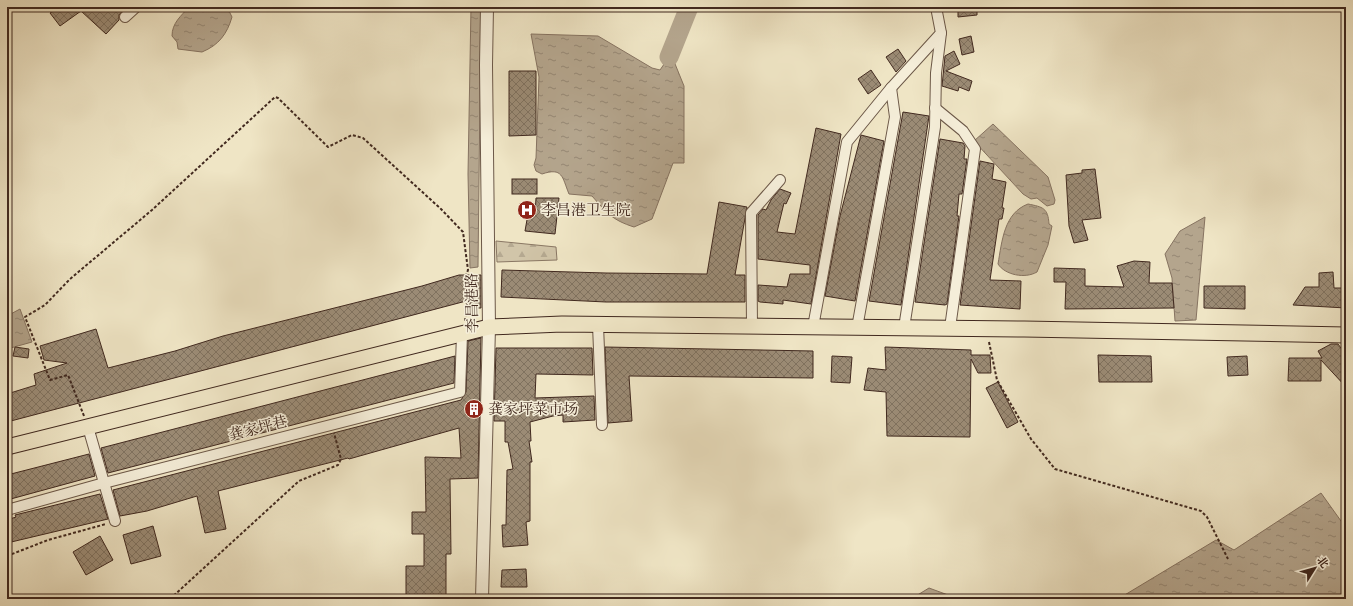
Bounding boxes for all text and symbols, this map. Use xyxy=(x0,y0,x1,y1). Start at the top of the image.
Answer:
hospital icon: 李昌港卫生院 xyxy=(516,199,538,221)
place label: 李昌港卫生院 xyxy=(541,200,631,220)
street label: 李昌港路 xyxy=(461,273,483,333)
building icon: 龚家坪菜市场 xyxy=(463,398,485,420)
place label: 龚家坪菜市场 xyxy=(488,399,578,419)
street label: 龚家坪巷 xyxy=(226,411,290,445)
north arrow xyxy=(1295,548,1335,588)
text: 北 xyxy=(1313,553,1332,571)

